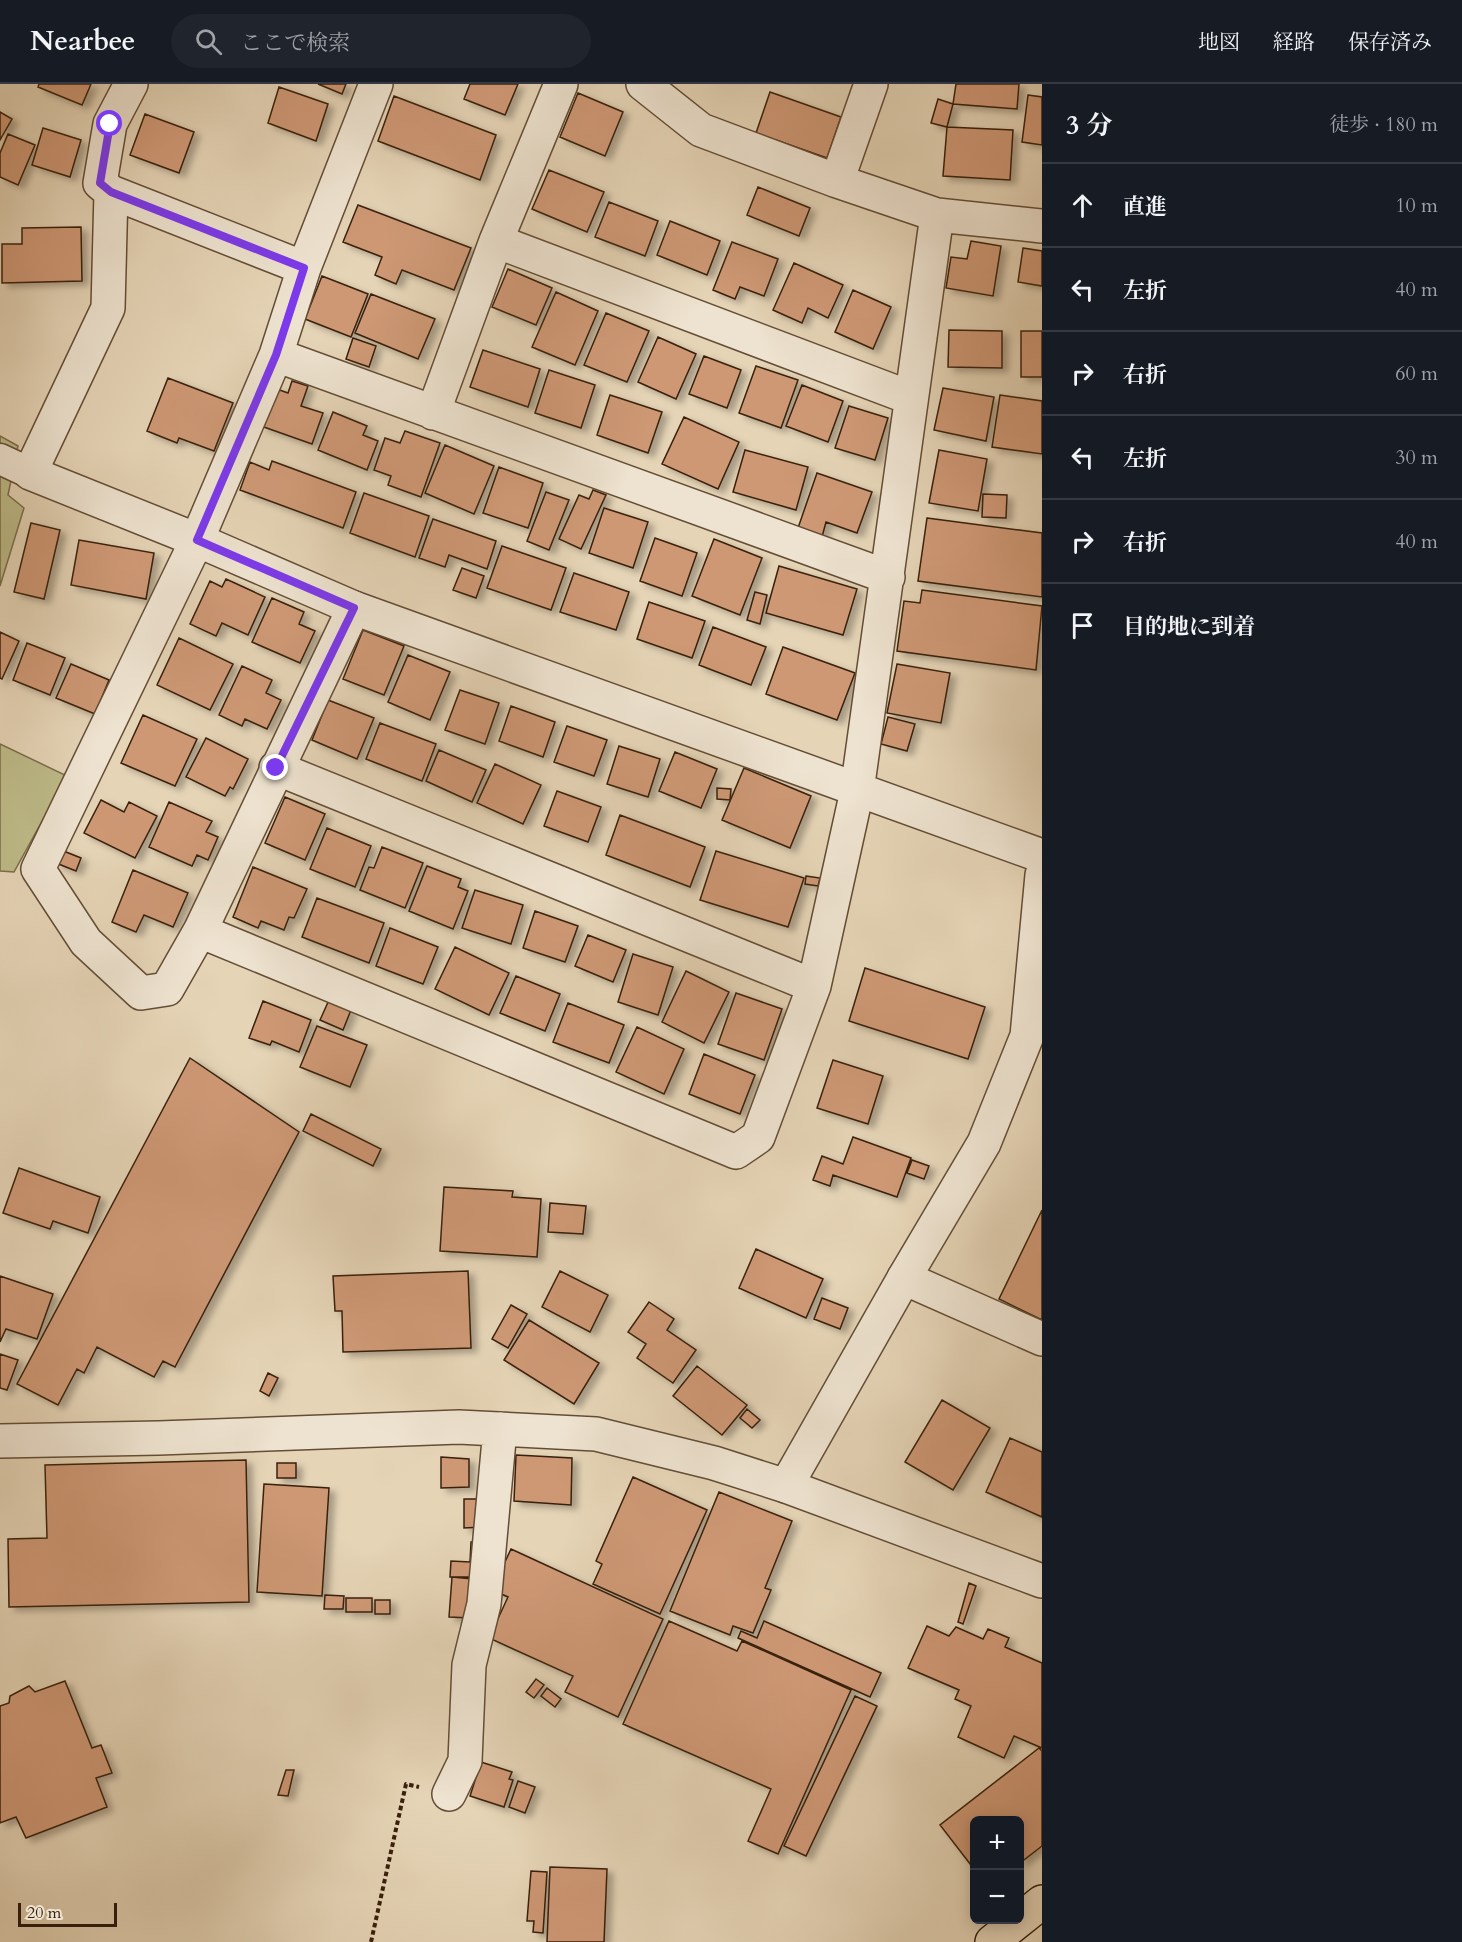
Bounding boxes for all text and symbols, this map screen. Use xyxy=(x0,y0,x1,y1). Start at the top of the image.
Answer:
search box xyxy=(171,14,591,68)
text: Nearbee xyxy=(30,22,135,60)
icon: search xyxy=(192,25,225,58)
text: ここで検索 xyxy=(240,28,350,58)
text: 地図 xyxy=(1198,28,1240,57)
text: 経路 xyxy=(1273,28,1315,57)
text: 保存済み xyxy=(1348,28,1432,57)
text: 3 分 xyxy=(1066,108,1112,143)
route start xyxy=(96,110,122,136)
text: 徒歩 · 180 m xyxy=(1329,111,1438,138)
icon: ahead xyxy=(1066,189,1099,222)
text: 直進 xyxy=(1123,192,1167,222)
text: 10 m xyxy=(1395,192,1438,219)
icon: left xyxy=(1066,273,1099,306)
text: 左折 xyxy=(1123,276,1167,306)
text: 40 m xyxy=(1395,276,1438,303)
icon: right xyxy=(1066,357,1099,390)
text: 右折 xyxy=(1123,360,1167,390)
text: 60 m xyxy=(1395,360,1438,387)
icon: left xyxy=(1066,441,1099,474)
text: 左折 xyxy=(1123,444,1167,474)
text: 30 m xyxy=(1395,444,1438,471)
icon: right xyxy=(1066,525,1099,558)
text: 右折 xyxy=(1123,528,1167,558)
text: 40 m xyxy=(1395,528,1438,555)
icon: arrive xyxy=(1066,609,1099,642)
text: 目的地に到着 xyxy=(1123,612,1255,642)
route end xyxy=(262,754,288,780)
map controls xyxy=(970,1816,1024,1924)
button: + xyxy=(970,1816,1024,1870)
button: − xyxy=(970,1870,1024,1924)
scale bar xyxy=(18,1900,117,1928)
text: 20 m xyxy=(27,1902,61,1924)

